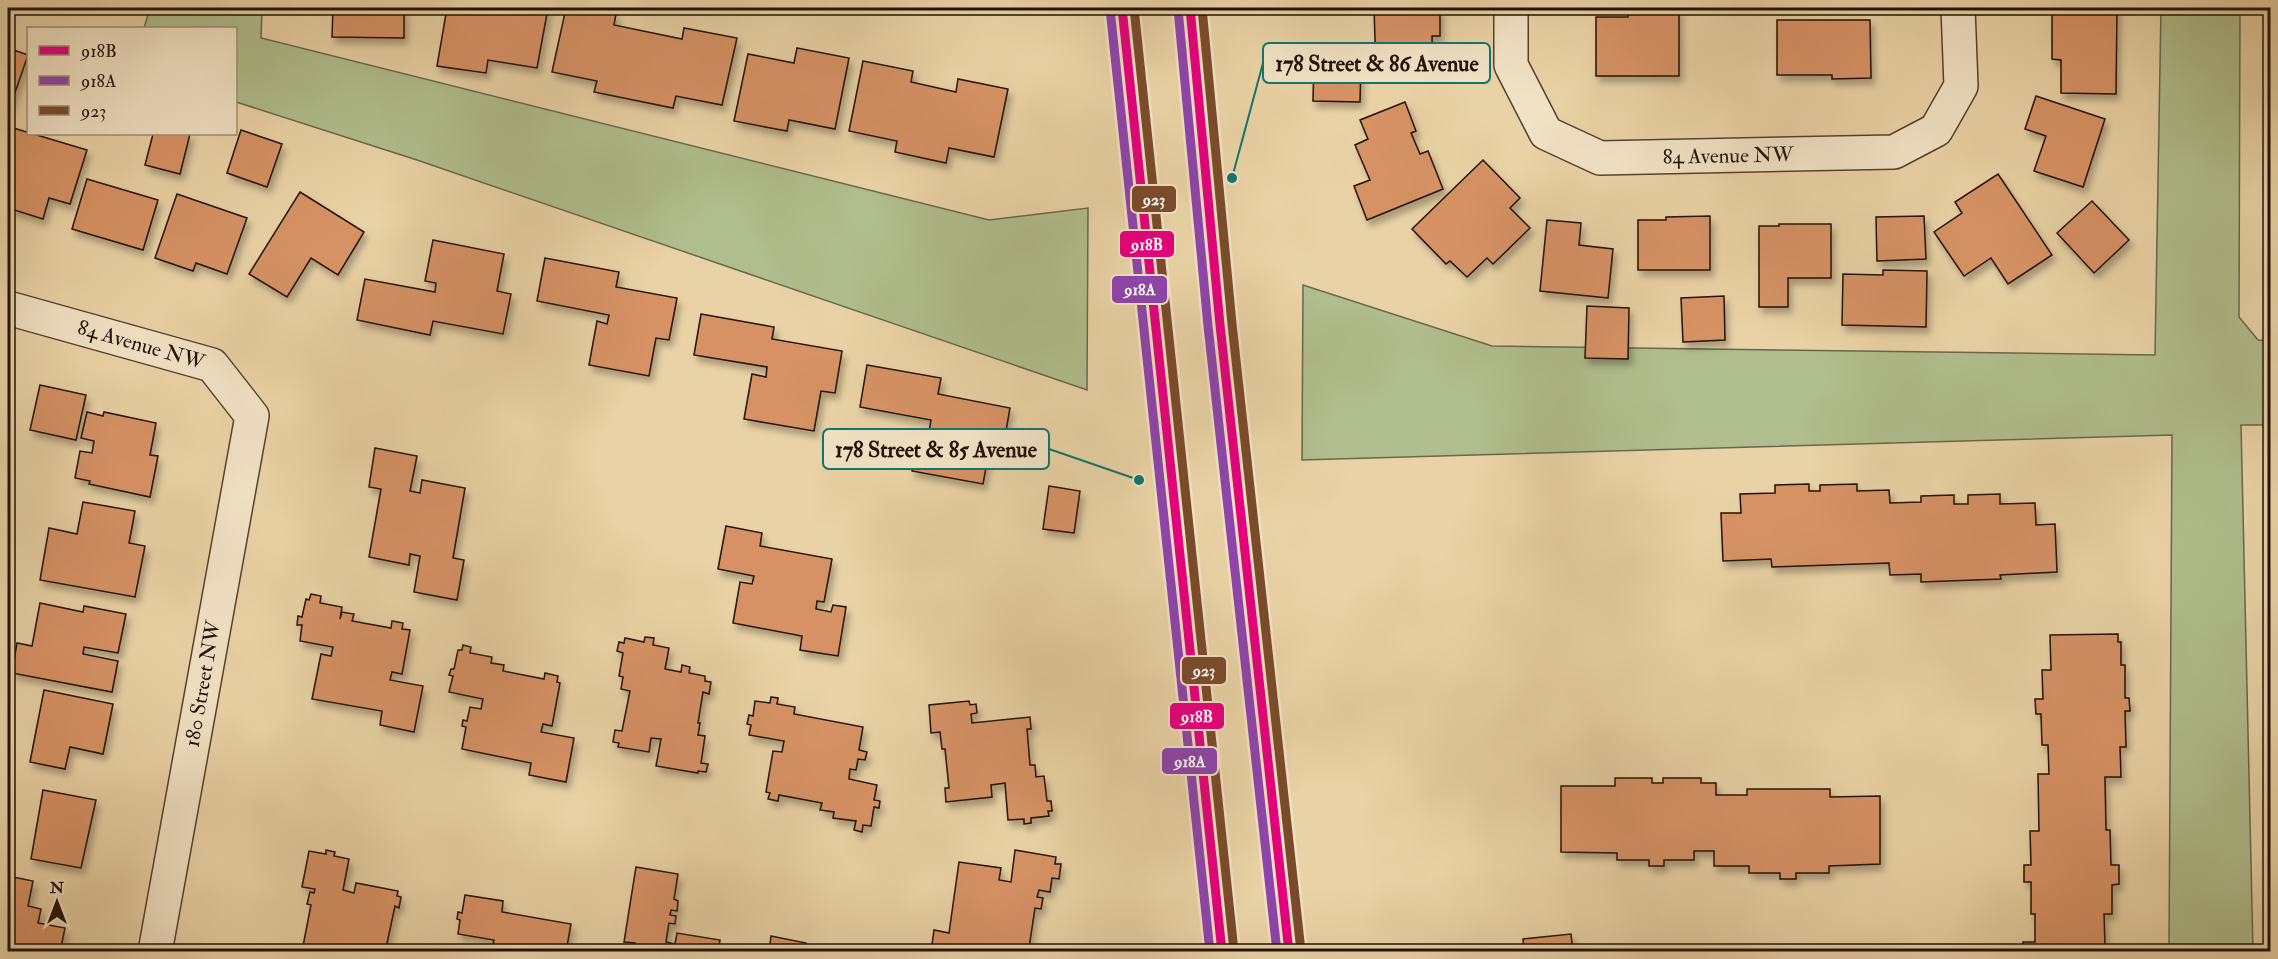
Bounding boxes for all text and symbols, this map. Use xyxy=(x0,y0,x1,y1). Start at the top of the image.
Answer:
legend xyxy=(27,27,237,135)
text: 918B xyxy=(79,40,117,63)
callout: 178 Street & 86 Avenue xyxy=(1263,43,1490,83)
text: 178 Street & 86 Avenue xyxy=(1275,50,1479,78)
text: 918A xyxy=(79,70,117,93)
text: 923 xyxy=(79,100,106,123)
street label: 84 Avenue NW xyxy=(1662,141,1794,171)
line badge: 923 xyxy=(1131,185,1177,213)
text: 923 xyxy=(1141,190,1165,210)
line badge: 918B xyxy=(1119,230,1175,258)
text: 918B xyxy=(1129,235,1163,255)
line badge: 918A xyxy=(1111,275,1168,304)
text: 918A xyxy=(1122,280,1157,300)
street label: 84 Avenue NW xyxy=(74,314,208,376)
callout: 178 Street & 85 Avenue xyxy=(823,429,1049,469)
text: 178 Street & 85 Avenue xyxy=(835,436,1038,464)
street label: 180 Street NW xyxy=(179,618,227,749)
line badge: 923 xyxy=(1181,656,1227,685)
text: 923 xyxy=(1191,661,1215,681)
line badge: 918B xyxy=(1169,702,1225,730)
text: 918B xyxy=(1179,707,1213,727)
line badge: 918A xyxy=(1161,747,1218,775)
text: 918A xyxy=(1172,752,1207,772)
north arrow xyxy=(27,872,87,932)
text: N xyxy=(49,878,65,898)

